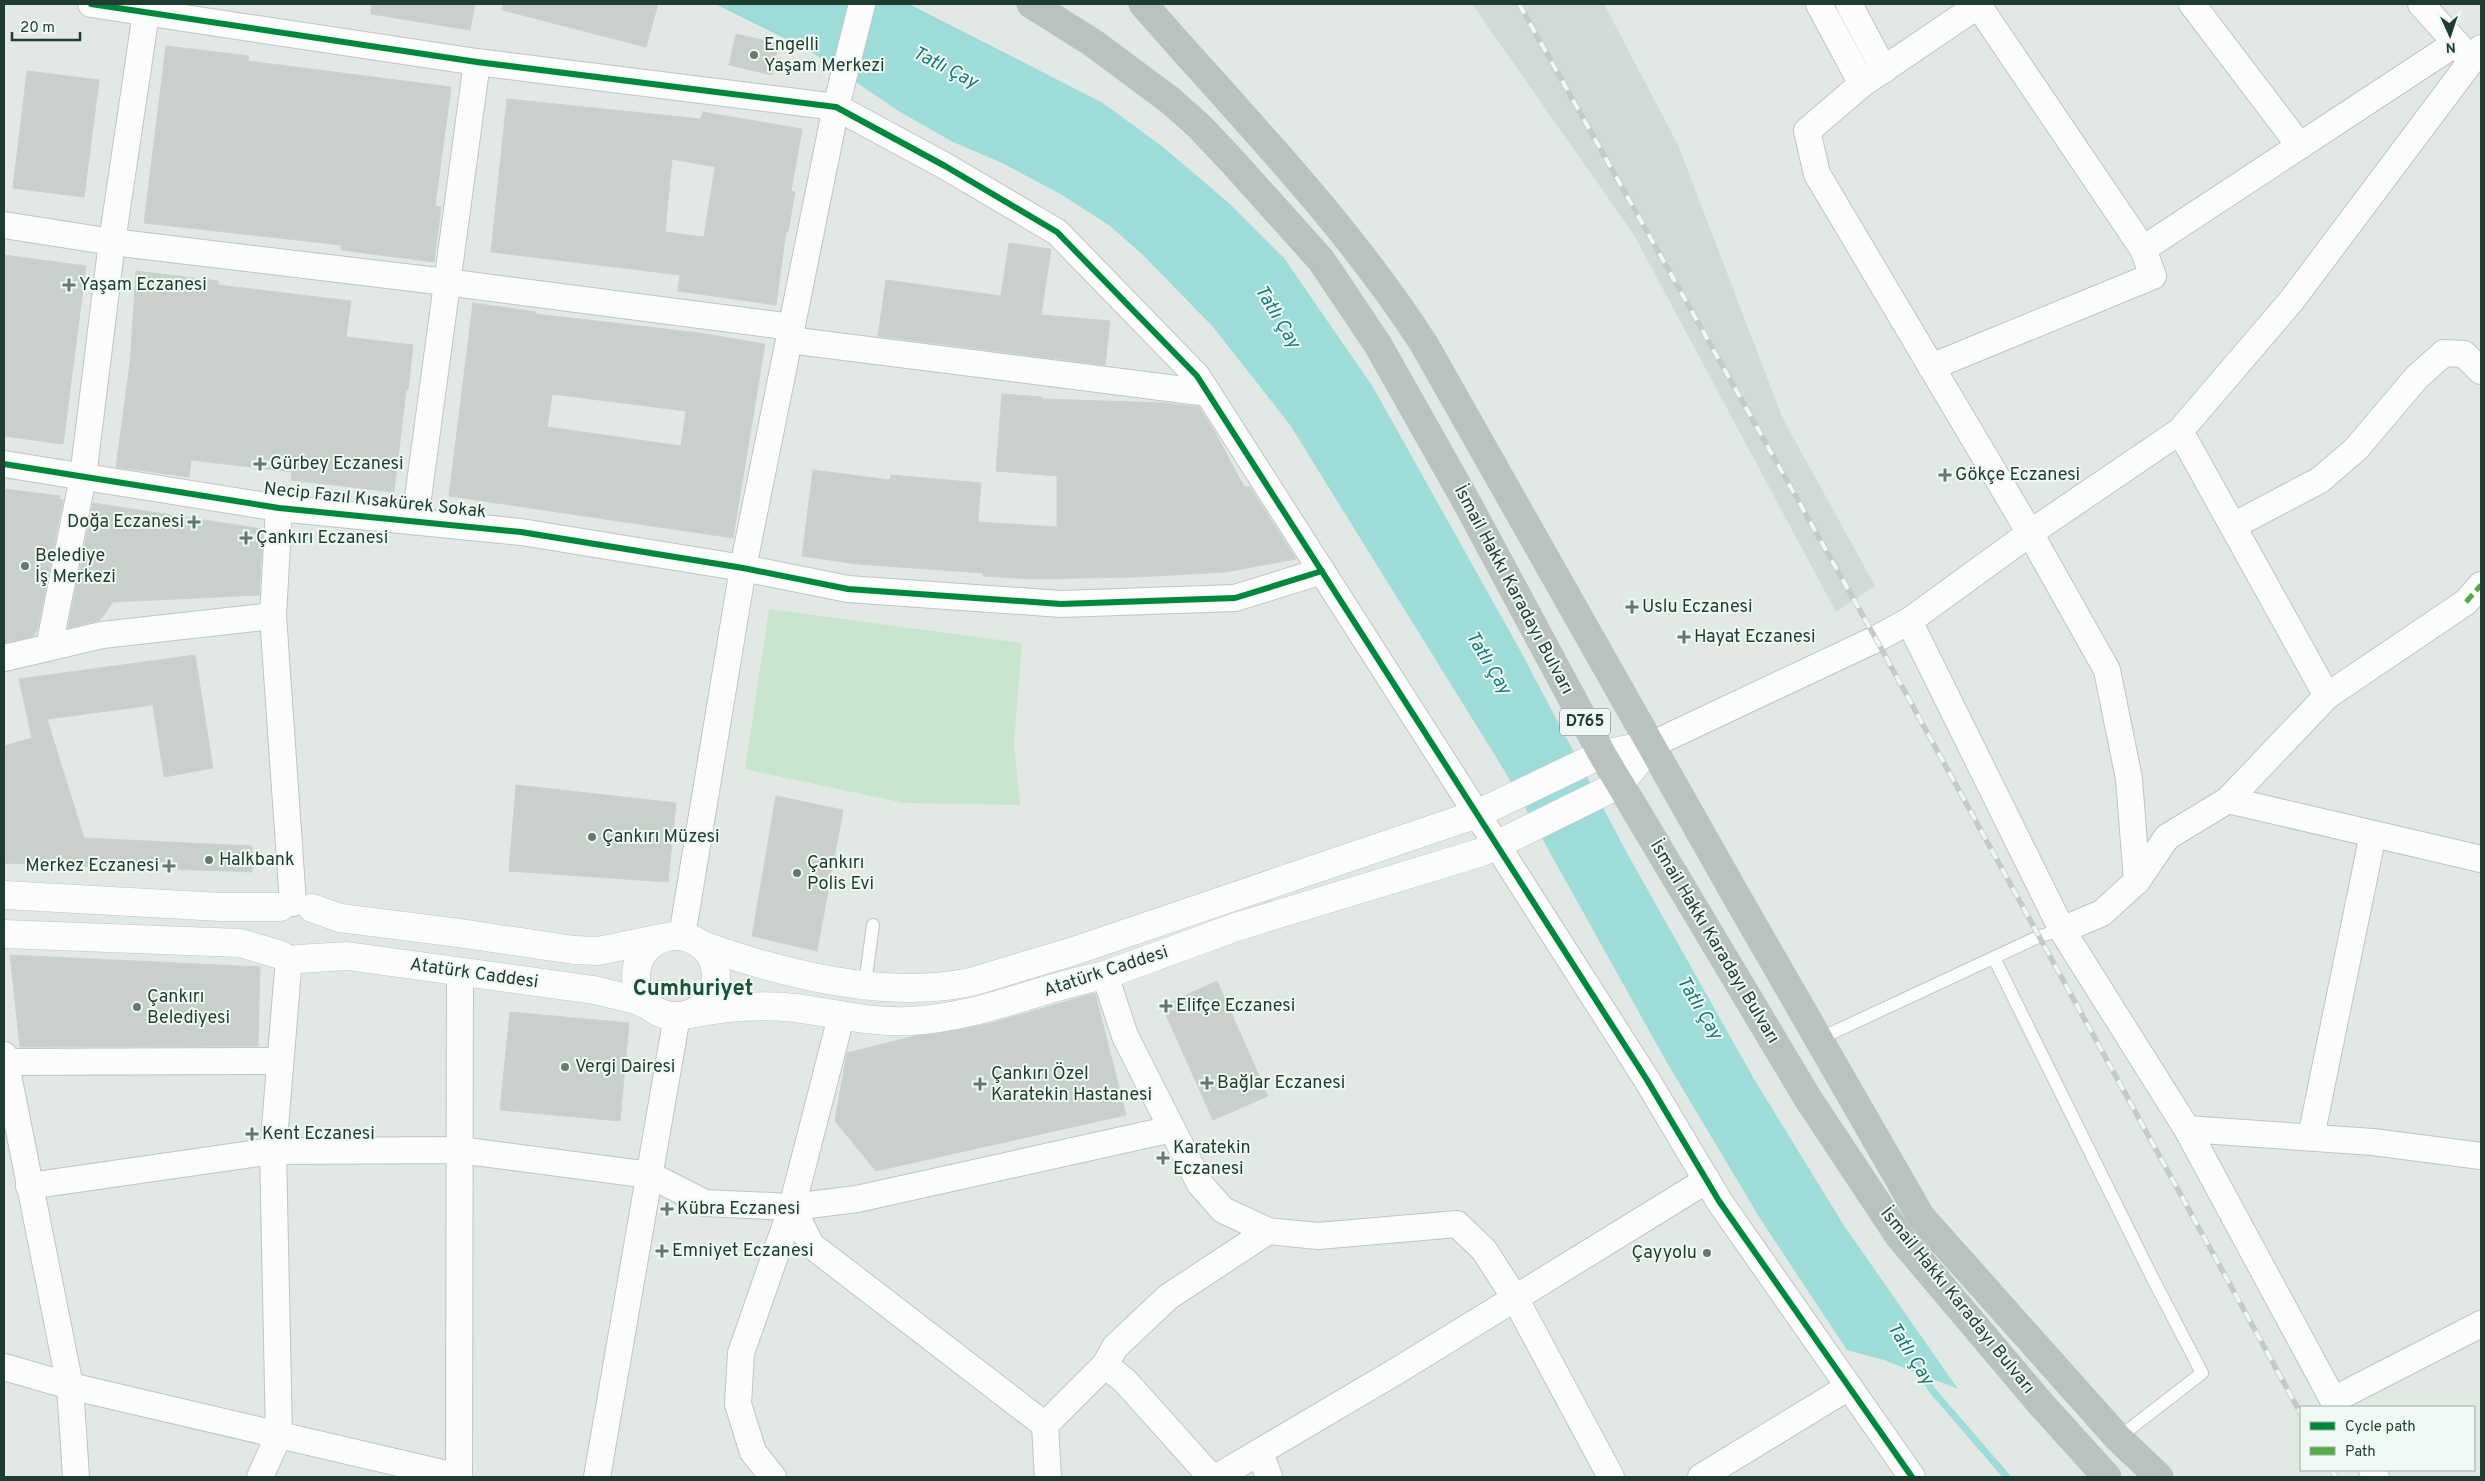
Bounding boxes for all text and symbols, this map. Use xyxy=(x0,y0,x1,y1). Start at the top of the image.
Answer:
scale bar xyxy=(12,10,80,42)
north arrow xyxy=(2425,10,2475,60)
text: 20 m xyxy=(20,19,55,38)
place label: Engelli Yaşam Merkezi xyxy=(764,34,885,78)
text: N xyxy=(2445,38,2456,55)
water label: Tatlı Çay xyxy=(908,41,983,95)
marker: Engelli Yaşam Merkezi xyxy=(748,49,760,61)
place label: Yaşam Eczanesi xyxy=(79,274,207,297)
marker: Yaşam Eczanesi xyxy=(63,279,75,291)
water label: Tatlı Çay xyxy=(1249,281,1306,354)
place label: Gürbey Eczanesi xyxy=(270,453,404,476)
marker: Gürbey Eczanesi xyxy=(254,458,266,470)
place label: Gökçe Eczanesi xyxy=(1955,464,2080,487)
marker: Gökçe Eczanesi xyxy=(1939,469,1951,481)
street label: Necip Fazıl Kısakürek Sokak xyxy=(263,478,487,524)
street label: İsmail Hakkı Karadayı Bulvarı xyxy=(1448,481,1580,698)
place label: Doğa Eczanesi xyxy=(67,511,184,534)
marker: Doğa Eczanesi xyxy=(188,516,200,528)
place label: Çankırı Eczanesi xyxy=(256,527,388,550)
marker: Çankırı Eczanesi xyxy=(240,532,252,544)
place label: Belediye İş Merkezi xyxy=(35,545,116,589)
marker: Belediye İş Merkezi xyxy=(19,560,31,572)
place label: Uslu Eczanesi xyxy=(1642,596,1752,619)
marker: Uslu Eczanesi xyxy=(1626,601,1638,613)
place label: Hayat Eczanesi xyxy=(1694,626,1816,649)
water label: Tatlı Çay xyxy=(1460,627,1517,700)
marker: Hayat Eczanesi xyxy=(1678,631,1690,643)
road number: D765 xyxy=(1560,709,1610,736)
place label: Çankırı Müzesi xyxy=(602,826,720,849)
marker: Çankırı Müzesi xyxy=(586,831,598,843)
street label: İsmail Hakkı Karadayı Bulvarı xyxy=(1644,835,1786,1048)
place label: Halkbank xyxy=(219,849,295,872)
place label: Çankırı Polis Evi xyxy=(807,852,874,896)
marker: Halkbank xyxy=(203,854,215,866)
place label: Merkez Eczanesi xyxy=(25,855,159,878)
marker: Merkez Eczanesi xyxy=(163,860,175,872)
marker: Çankırı Polis Evi xyxy=(791,867,803,879)
street label: Atatürk Caddesi xyxy=(1041,941,1171,1003)
street label: Atatürk Caddesi xyxy=(408,954,540,994)
water label: Tatlı Çay xyxy=(1671,972,1728,1045)
district label: Cumhuriyet xyxy=(633,976,753,1003)
place label: Çankırı Belediyesi xyxy=(147,986,230,1030)
place label: Elifçe Eczanesi xyxy=(1176,995,1295,1018)
marker: Elifçe Eczanesi xyxy=(1160,1000,1172,1012)
marker: Çankırı Belediyesi xyxy=(131,1001,143,1013)
place label: Vergi Dairesi xyxy=(575,1056,675,1079)
marker: Vergi Dairesi xyxy=(559,1061,571,1073)
place label: Çankırı Özel Karatekin Hastanesi xyxy=(991,1061,1152,1107)
place label: Bağlar Eczanesi xyxy=(1217,1072,1345,1095)
marker: Çankırı Özel Karatekin Hastanesi xyxy=(973,1077,987,1091)
marker: Bağlar Eczanesi xyxy=(1201,1077,1213,1089)
place label: Kent Eczanesi xyxy=(262,1123,375,1146)
marker: Kent Eczanesi xyxy=(246,1128,258,1140)
place label: Karatekin Eczanesi xyxy=(1173,1137,1251,1181)
marker: Karatekin Eczanesi xyxy=(1157,1152,1169,1164)
place label: Kübra Eczanesi xyxy=(677,1198,800,1221)
street label: İsmail Hakkı Karadayı Bulvarı xyxy=(1875,1202,2041,1399)
marker: Kübra Eczanesi xyxy=(661,1203,673,1215)
place label: Emniyet Eczanesi xyxy=(672,1240,814,1263)
place label: Çayyolu xyxy=(1632,1242,1697,1265)
marker: Emniyet Eczanesi xyxy=(656,1245,668,1257)
marker: Çayyolu xyxy=(1701,1247,1713,1259)
water label: Tatlı Çay xyxy=(1881,1318,1939,1391)
legend xyxy=(2300,1406,2475,1471)
text: Cycle path xyxy=(2345,1418,2416,1437)
text: Path xyxy=(2345,1443,2376,1462)

